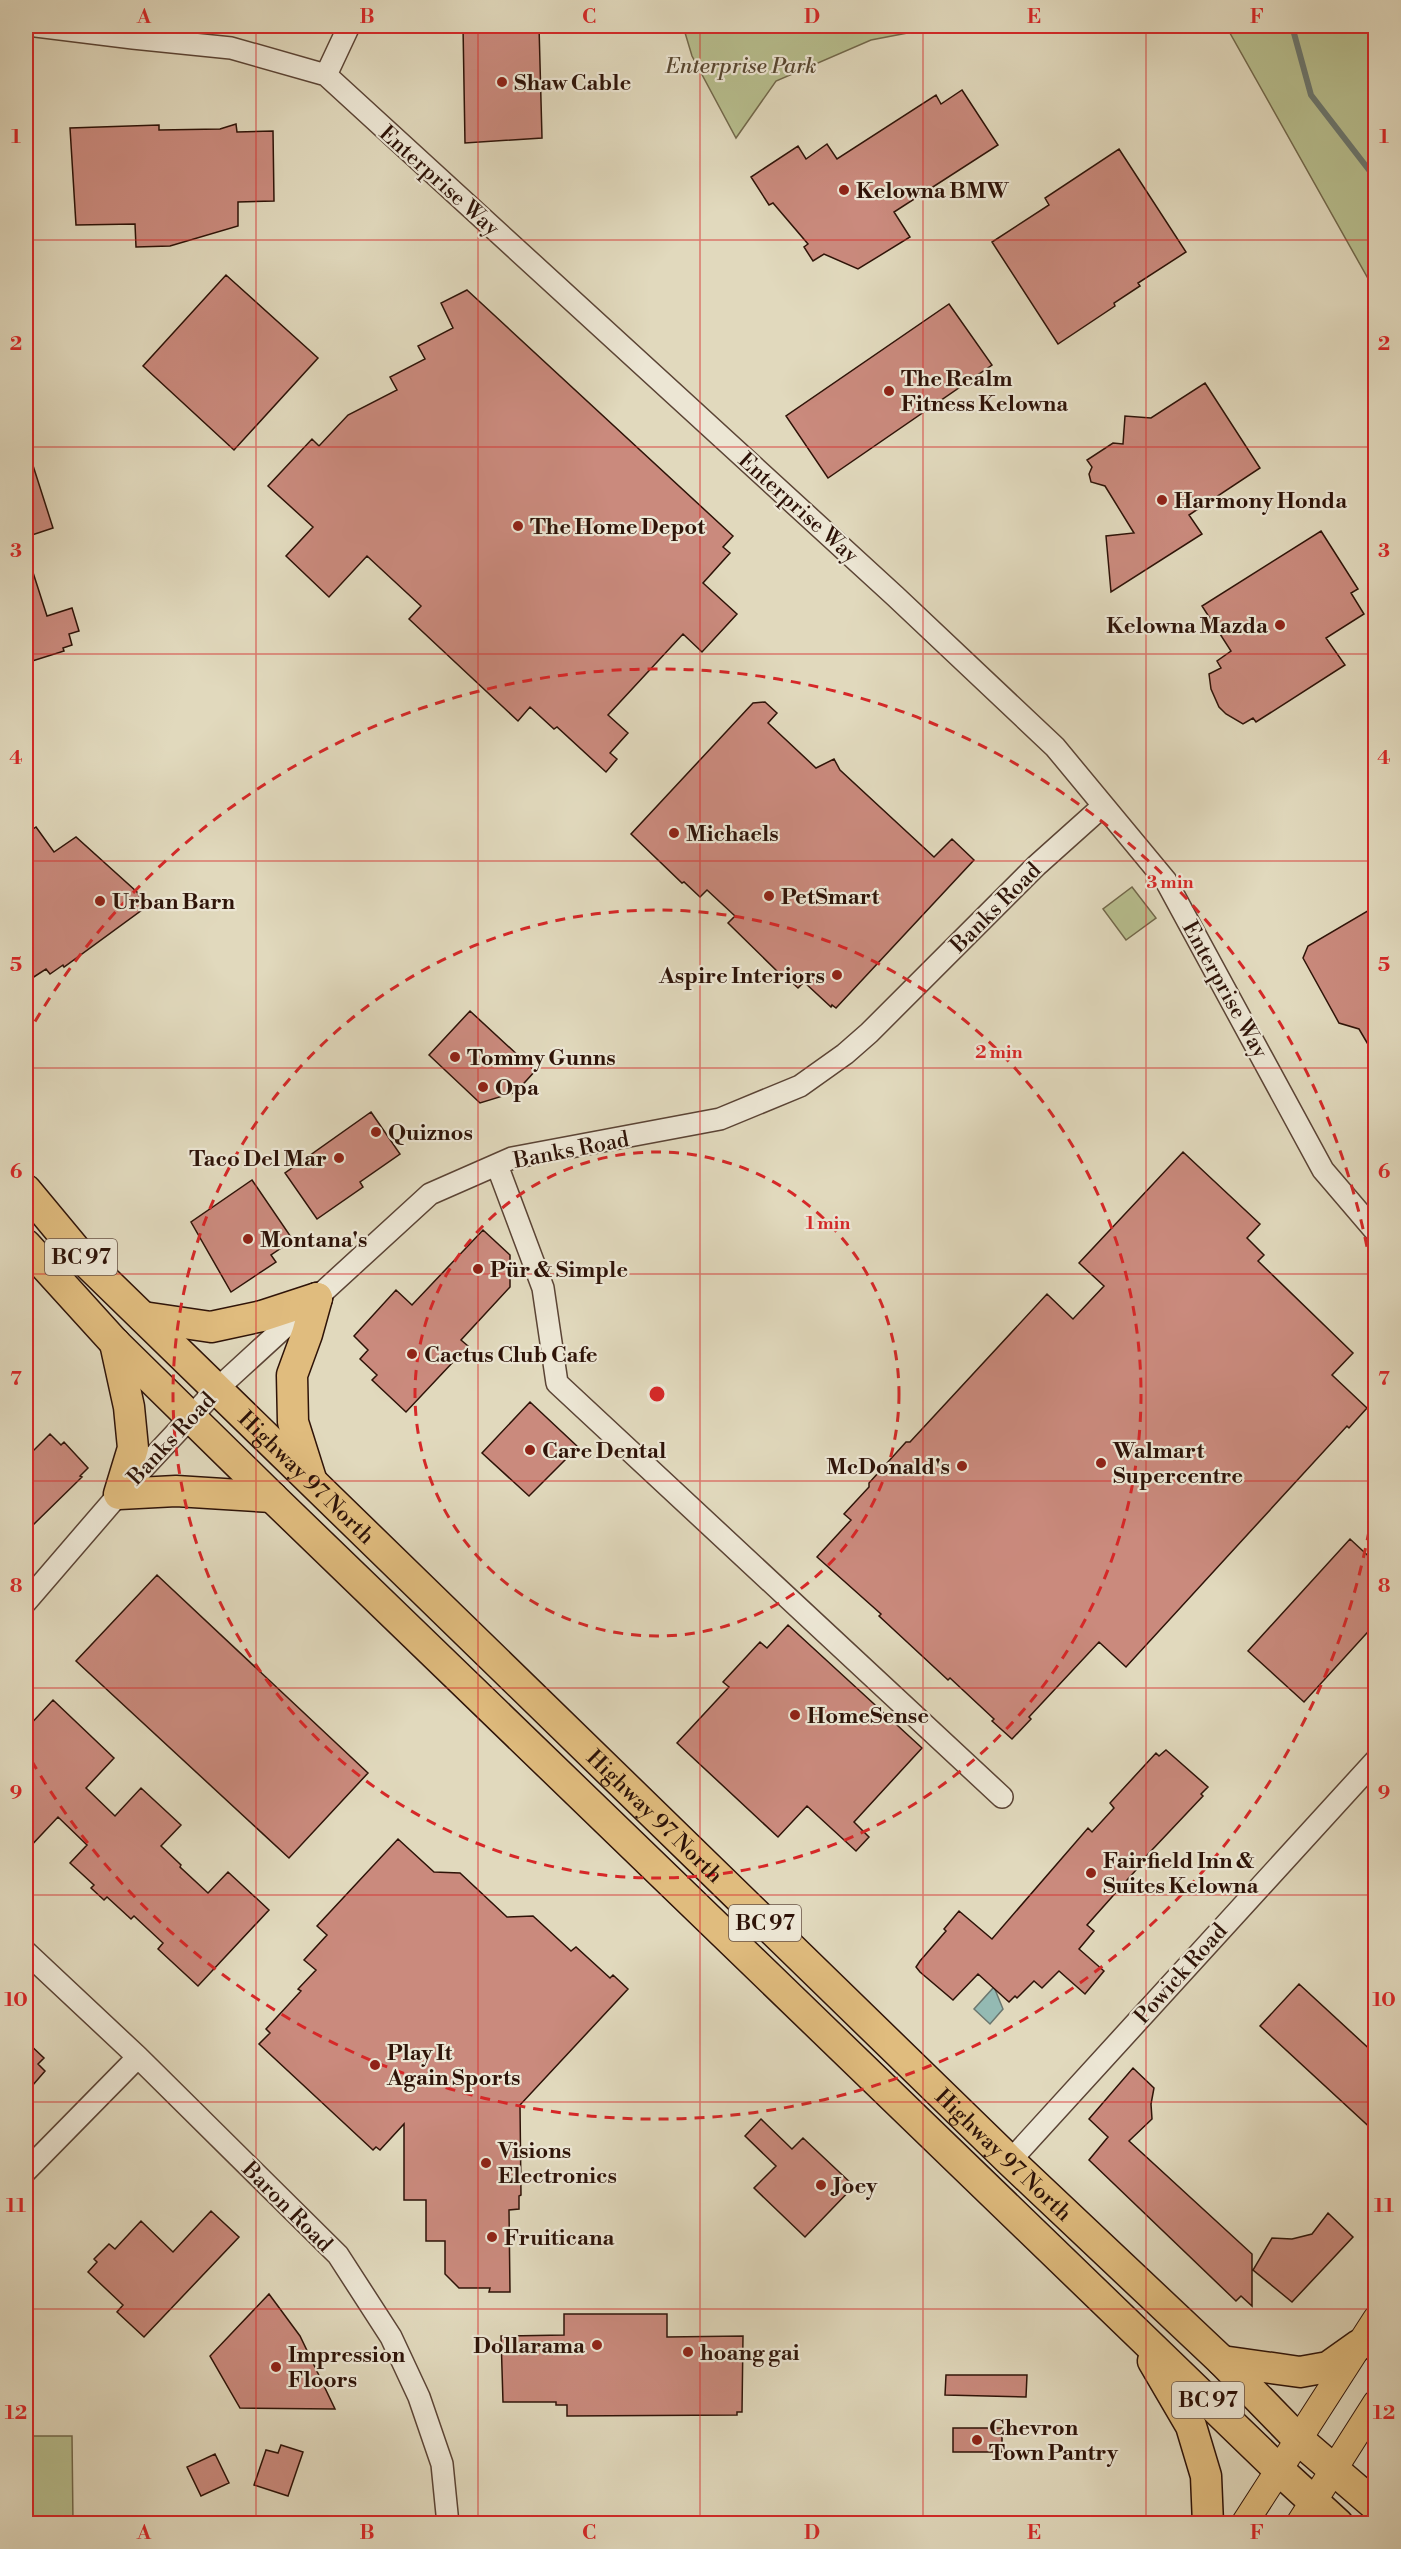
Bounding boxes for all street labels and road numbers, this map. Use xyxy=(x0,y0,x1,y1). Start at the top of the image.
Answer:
street label: Enterprise Way xyxy=(373,120,505,242)
street label: Enterprise Way xyxy=(732,447,864,569)
street label: Banks Road xyxy=(944,857,1047,960)
street label: Enterprise Way xyxy=(1176,916,1274,1063)
street label: Banks Road xyxy=(510,1126,632,1175)
road number: BC 97 xyxy=(45,1239,117,1275)
street label: Banks Road xyxy=(122,1387,222,1492)
street label: Highway 97 North xyxy=(232,1406,380,1550)
street label: Highway 97 North xyxy=(580,1745,728,1889)
road number: BC 97 xyxy=(729,1905,801,1941)
street label: Powick Road xyxy=(1129,1918,1234,2030)
street label: Highway 97 North xyxy=(929,2084,1077,2227)
street label: Baron Road xyxy=(235,2155,338,2258)
road number: BC 97 xyxy=(1172,2382,1244,2418)

